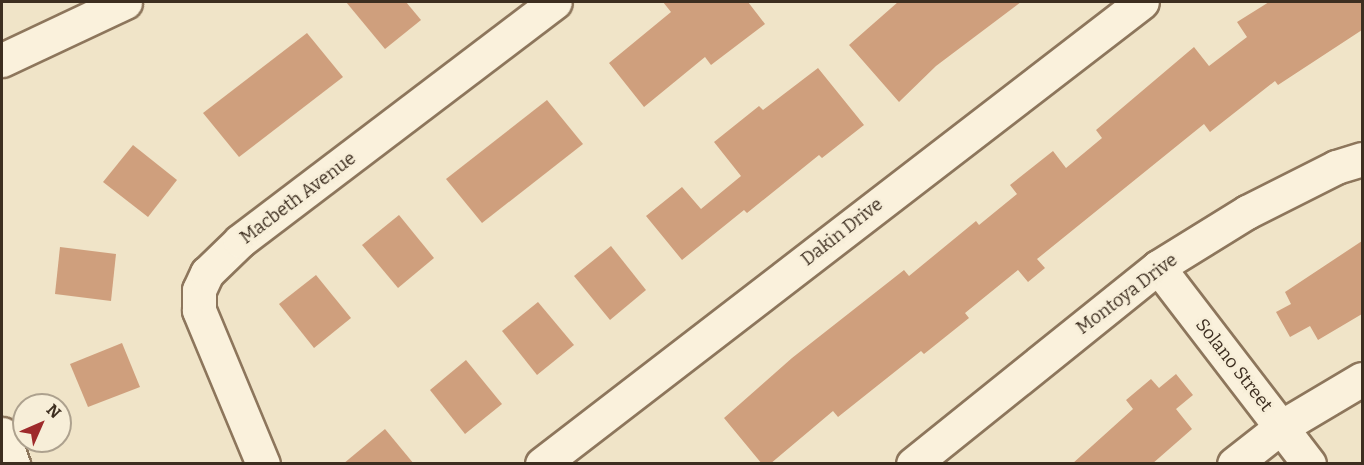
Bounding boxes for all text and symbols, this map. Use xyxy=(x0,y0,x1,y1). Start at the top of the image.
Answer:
street label: Macbeth Avenue xyxy=(236,147,360,249)
street label: Dakin Drive xyxy=(797,194,887,270)
street label: Montoya Drive xyxy=(1072,249,1182,339)
street label: Solano Street xyxy=(1191,314,1277,416)
north arrow xyxy=(12,393,72,453)
text: N xyxy=(43,400,65,422)

